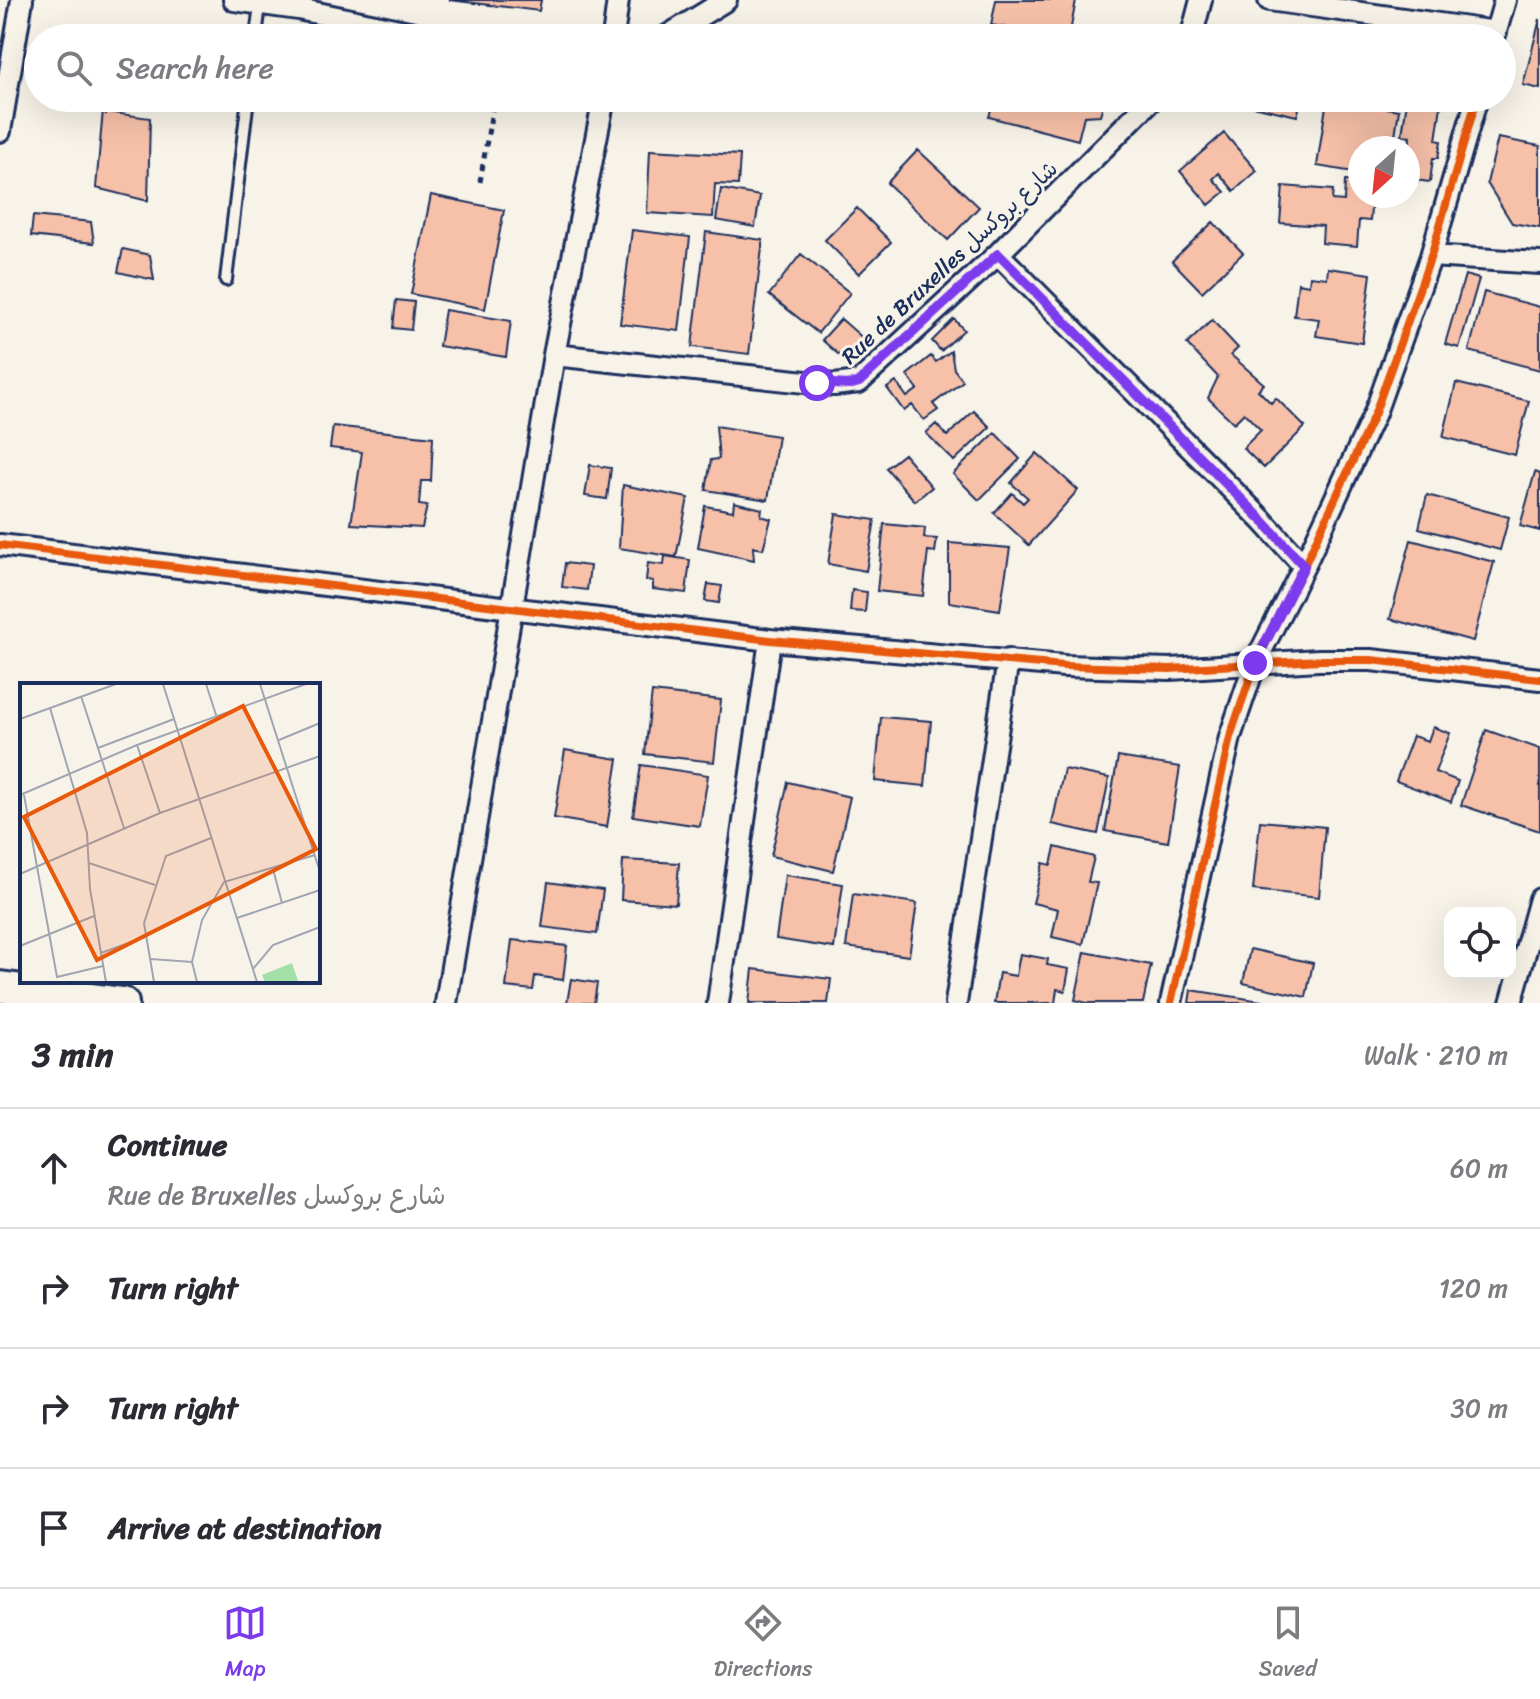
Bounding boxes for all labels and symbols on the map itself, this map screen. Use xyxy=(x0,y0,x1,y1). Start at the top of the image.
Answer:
north arrow xyxy=(1348,136,1420,208)
street label: Rue de Bruxelles شارع بروكسل xyxy=(832,151,1067,374)
route start xyxy=(799,365,835,401)
route end xyxy=(1237,645,1273,681)
inset map xyxy=(20,683,320,983)

